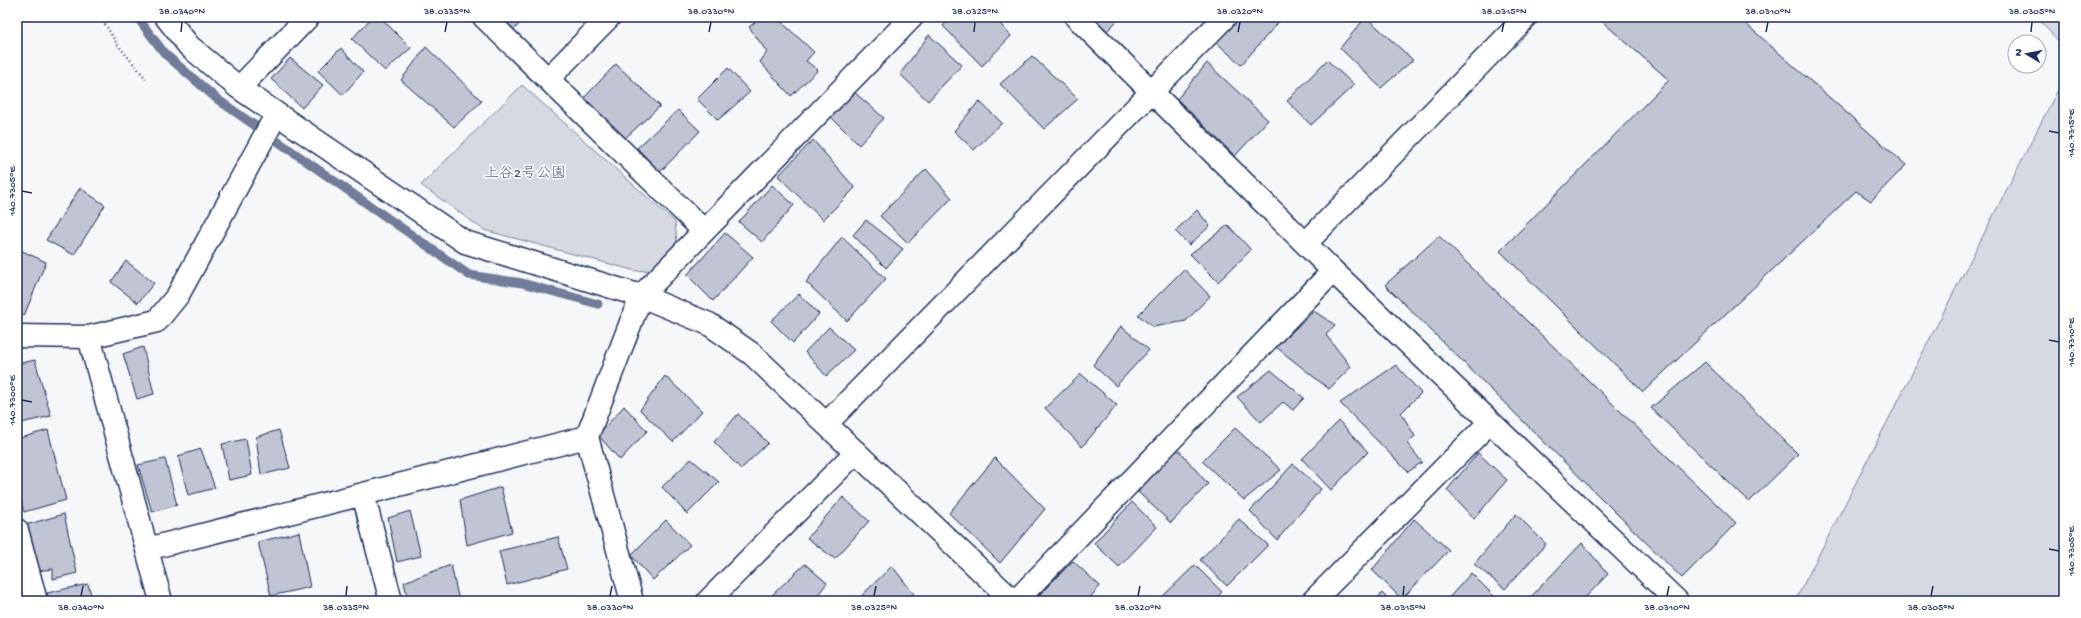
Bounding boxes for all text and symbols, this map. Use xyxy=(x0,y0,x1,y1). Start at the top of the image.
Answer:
text: 38.0340°N xyxy=(158,6,206,18)
text: 38.0335°N xyxy=(423,6,471,18)
text: 38.0330°N xyxy=(687,6,735,18)
text: 38.0325°N xyxy=(951,6,998,18)
text: 38.0320°N xyxy=(1216,6,1264,18)
text: 38.0315°N xyxy=(1480,6,1527,18)
text: 38.0310°N xyxy=(1744,6,1791,18)
text: 38.0305°N xyxy=(2008,6,2056,18)
north arrow xyxy=(2007,34,2047,74)
text: N xyxy=(2013,48,2026,57)
text: 140.7315°E xyxy=(2066,108,2078,158)
text: 140.7305°E xyxy=(7,165,19,217)
park label: 上谷2号公園 xyxy=(484,165,566,183)
text: 140.7310°E xyxy=(2066,317,2078,367)
text: 140.7300°E xyxy=(7,374,19,426)
text: 140.7305°E xyxy=(2066,525,2078,577)
text: 38.0340°N xyxy=(57,602,105,614)
text: 38.0335°N xyxy=(322,602,370,614)
text: 38.0330°N xyxy=(586,602,634,614)
text: 38.0325°N xyxy=(850,602,897,614)
text: 38.0320°N xyxy=(1114,602,1162,614)
text: 38.0315°N xyxy=(1379,602,1426,614)
text: 38.0310°N xyxy=(1643,602,1690,614)
text: 38.0305°N xyxy=(1907,602,1955,614)

